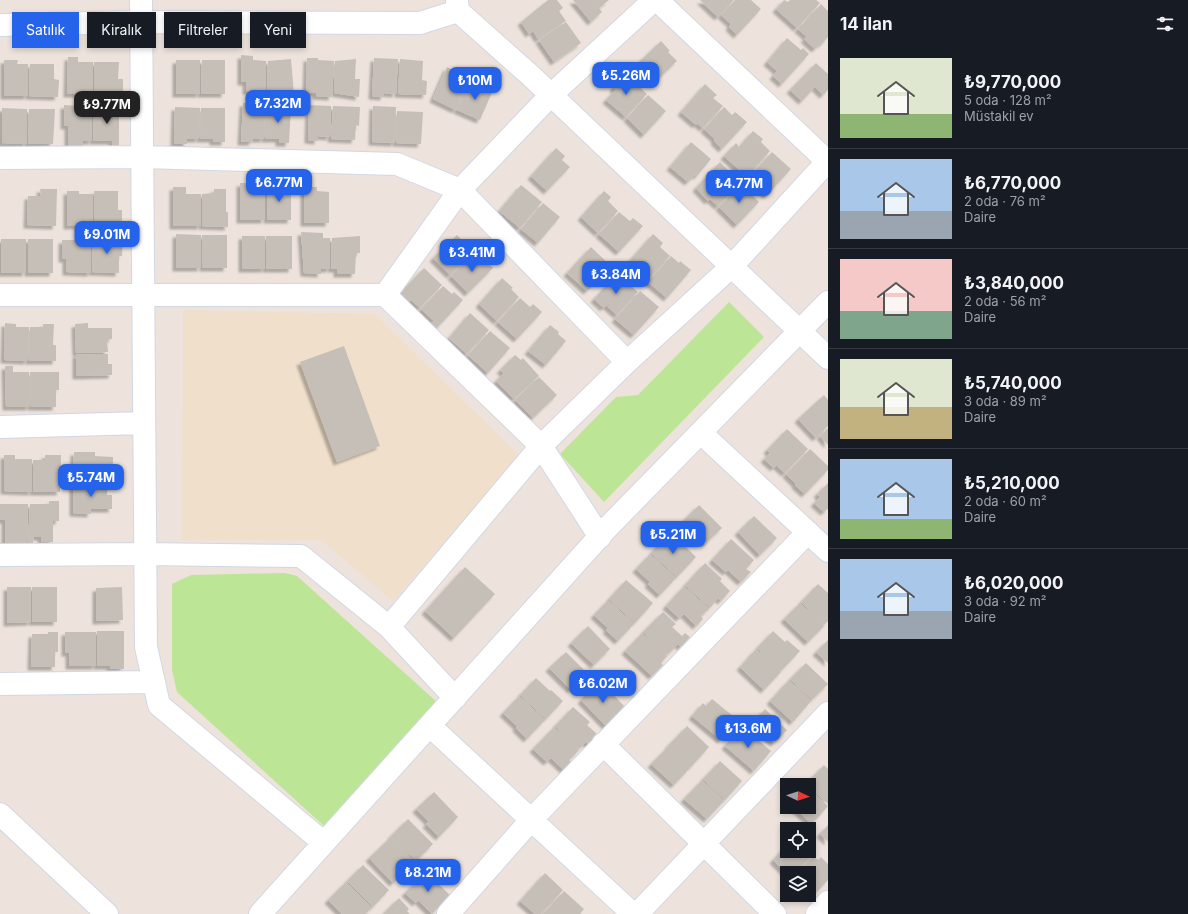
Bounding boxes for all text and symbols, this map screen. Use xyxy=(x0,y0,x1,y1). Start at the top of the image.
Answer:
chip: Satılık xyxy=(12,12,79,48)
chip: Kiralık xyxy=(87,12,156,48)
chip: Filtreler xyxy=(164,12,242,48)
chip: Yeni xyxy=(250,12,306,48)
icon: filters xyxy=(1154,13,1176,35)
text: 14 ilan xyxy=(840,14,893,34)
pin: ₺5.26M xyxy=(593,62,659,96)
pin: ₺10M xyxy=(451,67,499,101)
text: ₺5.26M xyxy=(601,67,651,83)
text: ₺10M xyxy=(458,72,492,88)
text: ₺9,770,000 xyxy=(964,72,1061,92)
icon: home xyxy=(872,74,920,122)
pin: ₺7.32M xyxy=(245,90,311,124)
pin: ₺9.77M xyxy=(74,91,140,125)
text: 5 oda · 128 m² xyxy=(964,92,1052,108)
text: ₺7.32M xyxy=(254,95,302,111)
text: ₺9.77M xyxy=(83,96,131,112)
text: Müstakil ev xyxy=(964,108,1034,124)
pin: ₺6.77M xyxy=(246,169,312,203)
pin: ₺4.77M xyxy=(706,170,772,204)
text: ₺6,770,000 xyxy=(964,173,1061,193)
text: ₺6.77M xyxy=(255,174,303,190)
text: ₺4.77M xyxy=(715,175,763,191)
icon: home xyxy=(872,175,920,223)
text: 2 oda · 76 m² xyxy=(964,193,1046,209)
text: Daire xyxy=(964,209,996,225)
pin: ₺9.01M xyxy=(74,221,140,255)
text: ₺9.01M xyxy=(84,226,130,242)
pin: ₺3.41M xyxy=(439,239,505,273)
text: ₺3.41M xyxy=(449,244,495,260)
pin: ₺3.84M xyxy=(583,261,649,295)
text: ₺3.84M xyxy=(591,266,641,282)
text: ₺3,840,000 xyxy=(964,273,1064,293)
icon: home xyxy=(872,275,920,323)
text: 2 oda · 56 m² xyxy=(964,293,1046,309)
text: Daire xyxy=(964,309,996,325)
text: ₺5,740,000 xyxy=(964,373,1062,393)
icon: home xyxy=(872,375,920,423)
text: 3 oda · 89 m² xyxy=(964,393,1047,409)
text: Daire xyxy=(964,409,996,425)
pin: ₺5.74M xyxy=(58,464,124,498)
text: ₺5.74M xyxy=(67,469,115,485)
text: ₺5,210,000 xyxy=(964,473,1060,493)
icon: home xyxy=(872,475,920,523)
text: 2 oda · 60 m² xyxy=(964,493,1047,509)
text: Daire xyxy=(964,509,996,525)
pin: ₺5.21M xyxy=(640,521,706,555)
text: ₺5.21M xyxy=(650,526,696,542)
text: ₺6,020,000 xyxy=(964,573,1063,593)
icon: home xyxy=(872,575,920,623)
text: 3 oda · 92 m² xyxy=(964,593,1047,609)
text: Daire xyxy=(964,609,996,625)
pin: ₺6.02M xyxy=(570,670,636,704)
text: ₺6.02M xyxy=(578,675,628,691)
pin: ₺13.6M xyxy=(715,715,781,749)
text: ₺13.6M xyxy=(725,720,771,736)
north arrow xyxy=(780,778,816,814)
map controls xyxy=(780,778,816,902)
button: locate xyxy=(780,822,816,858)
pin: ₺8.21M xyxy=(395,859,461,893)
text: ₺8.21M xyxy=(405,864,451,880)
button: layers xyxy=(780,866,816,902)

